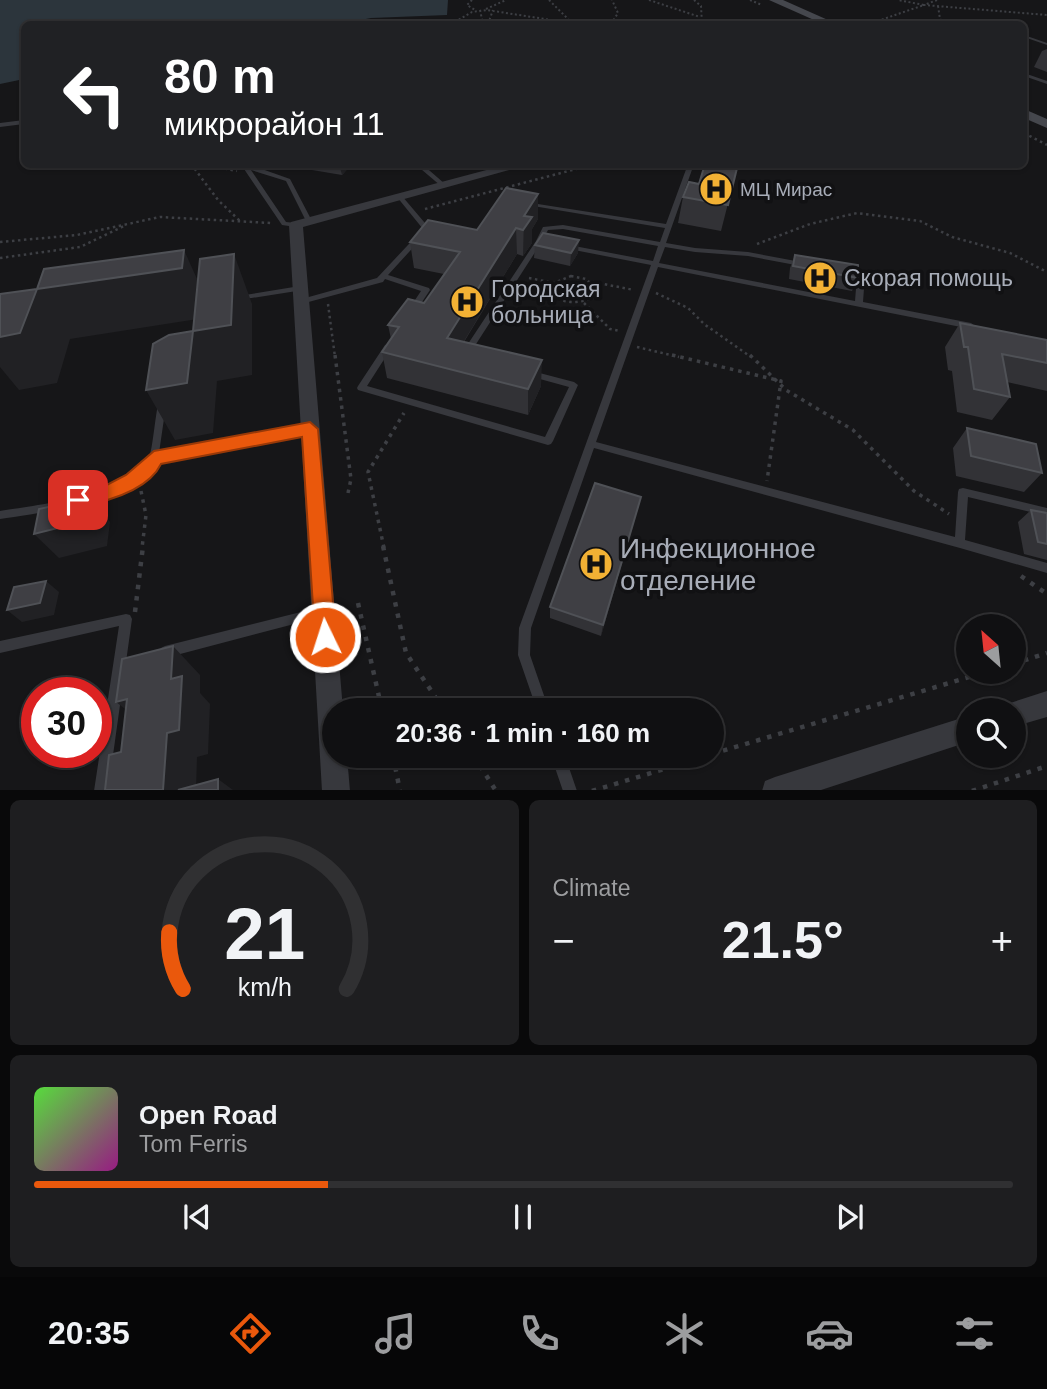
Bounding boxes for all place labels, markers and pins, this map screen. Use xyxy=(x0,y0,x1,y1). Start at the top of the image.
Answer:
hospital icon: МЦ Мирас xyxy=(697,170,735,208)
place label: МЦ Мирас xyxy=(740,179,832,200)
hospital icon: Скорая помощь xyxy=(801,259,839,297)
place label: Скорая помощь xyxy=(844,265,1013,291)
place label: Городская больница xyxy=(491,276,601,328)
hospital icon: Городская больница xyxy=(448,283,486,321)
pin xyxy=(48,470,108,530)
place label: Инфекционное отделение xyxy=(620,533,816,596)
hospital icon: Инфекционное отделение xyxy=(577,545,615,583)

